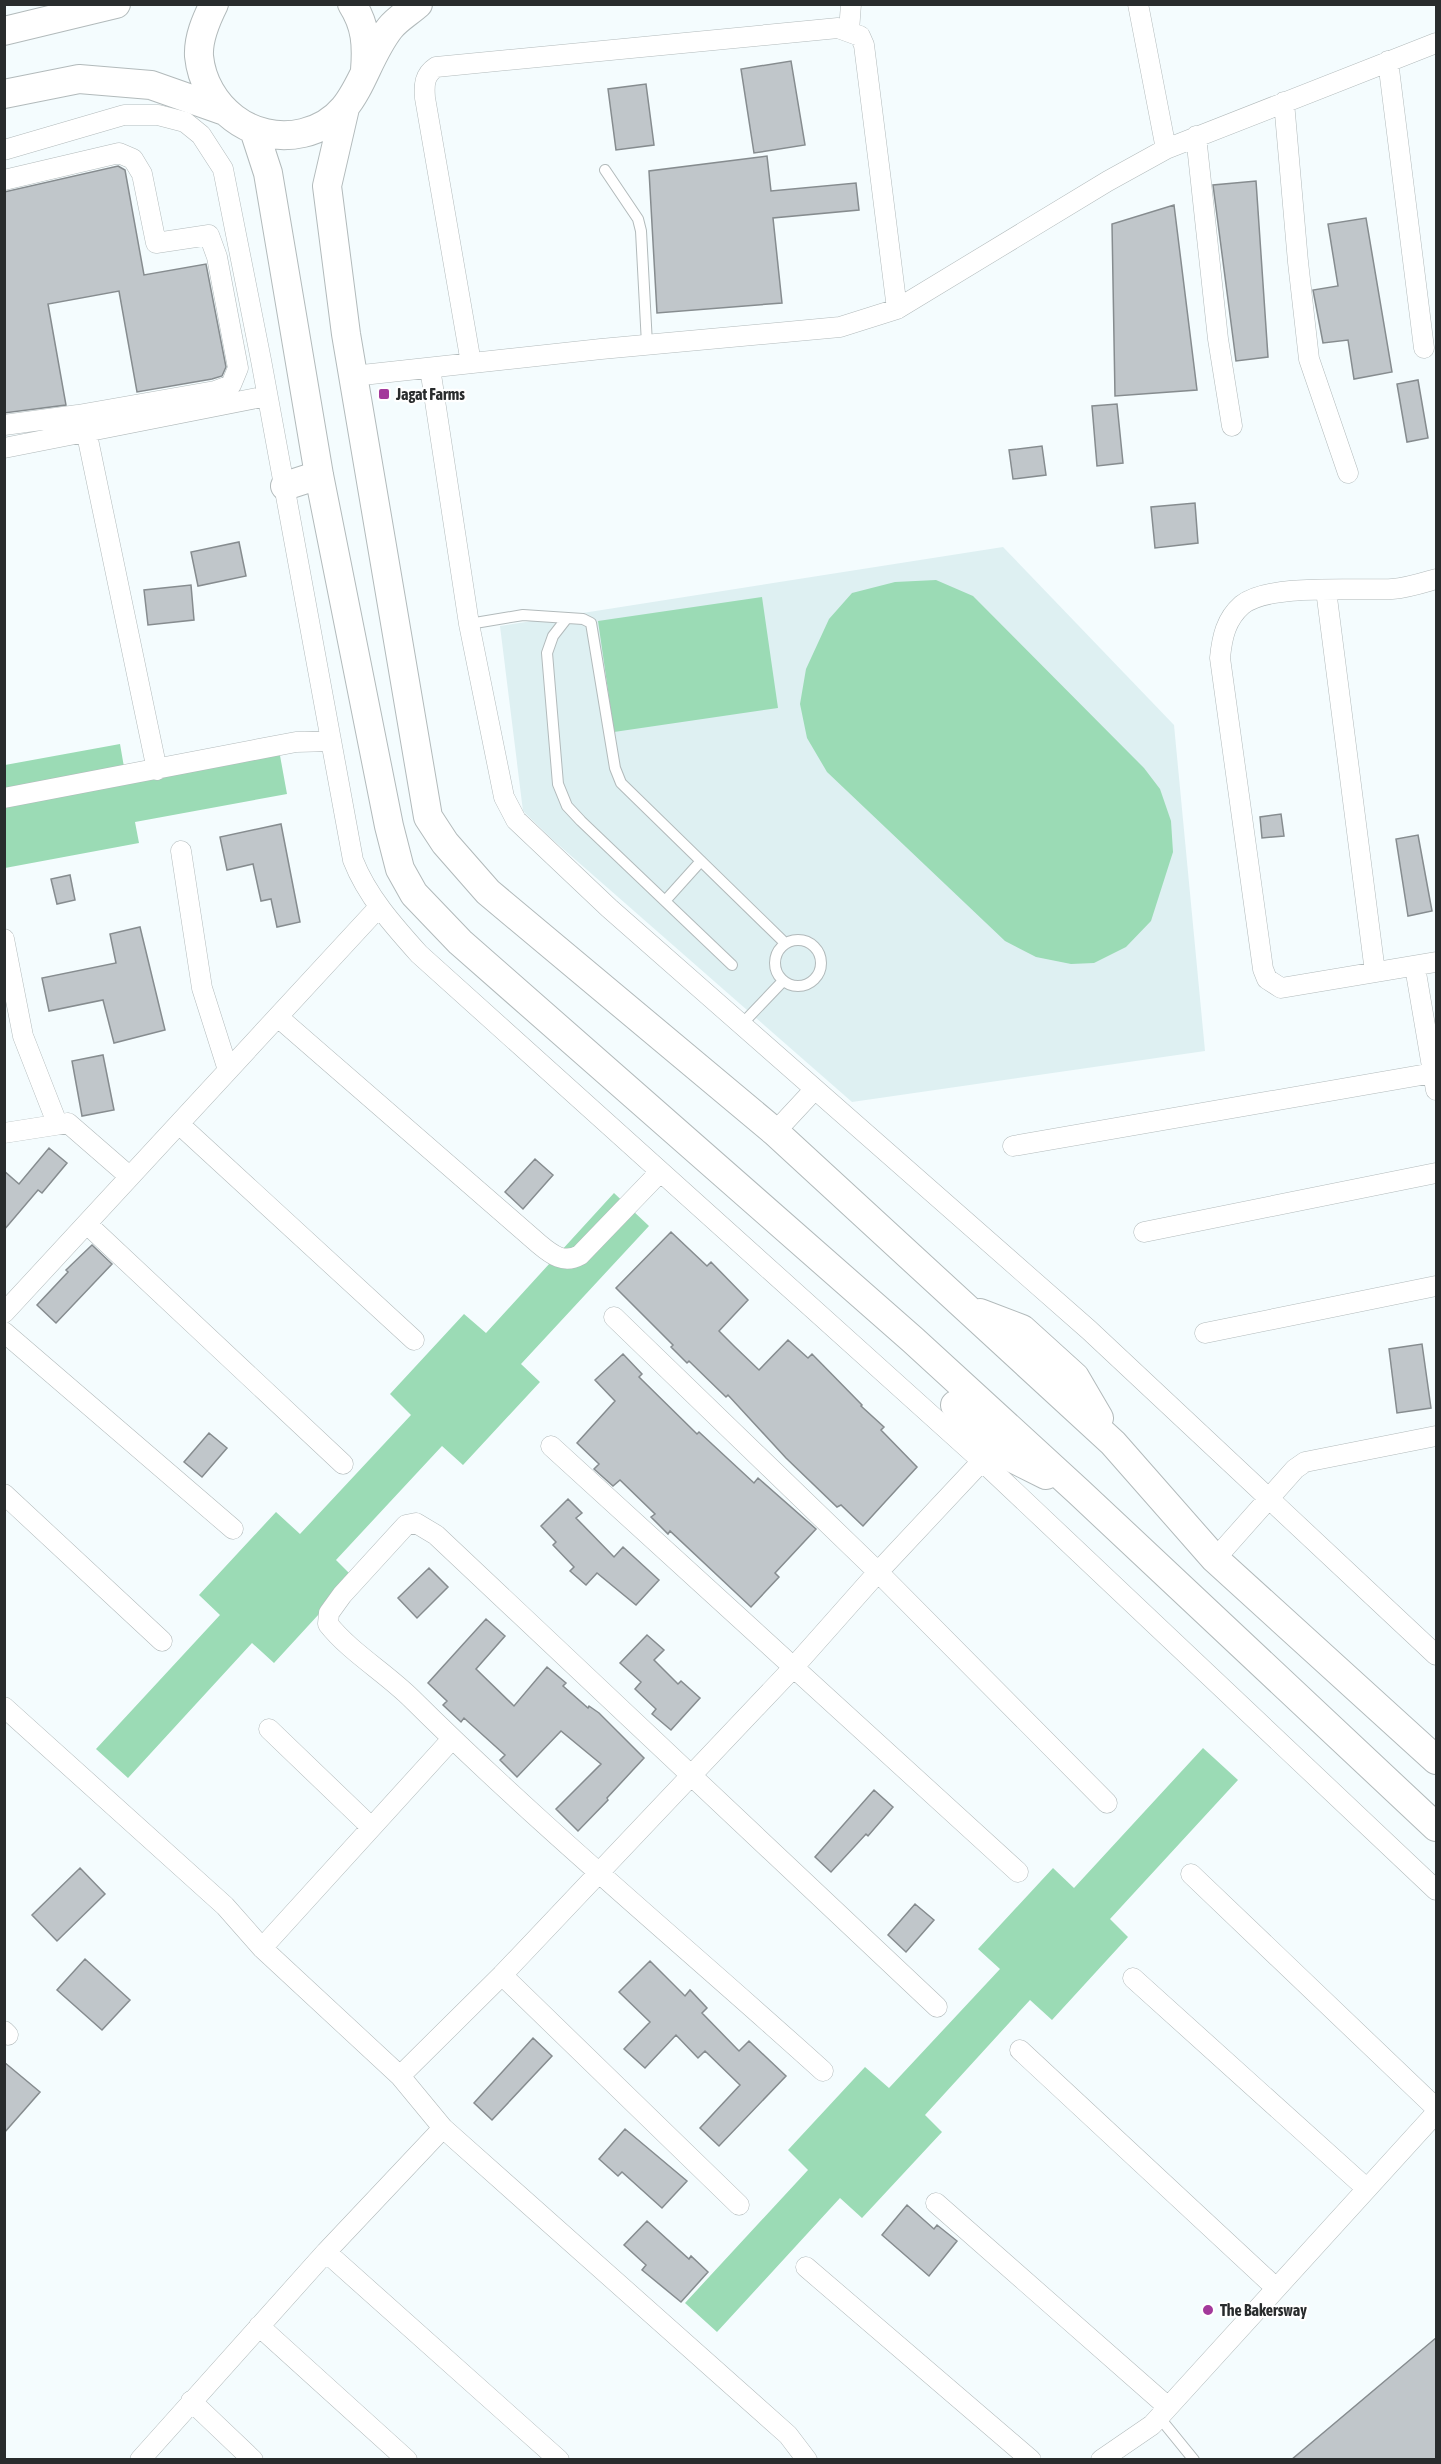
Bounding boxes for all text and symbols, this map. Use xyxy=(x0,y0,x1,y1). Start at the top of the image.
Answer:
place label: Jagat Farms xyxy=(395,385,465,403)
marker: Jagat Farms xyxy=(377,387,391,401)
place label: The Bakersway xyxy=(1220,2301,1307,2319)
marker: The Bakersway xyxy=(1201,2303,1215,2317)

